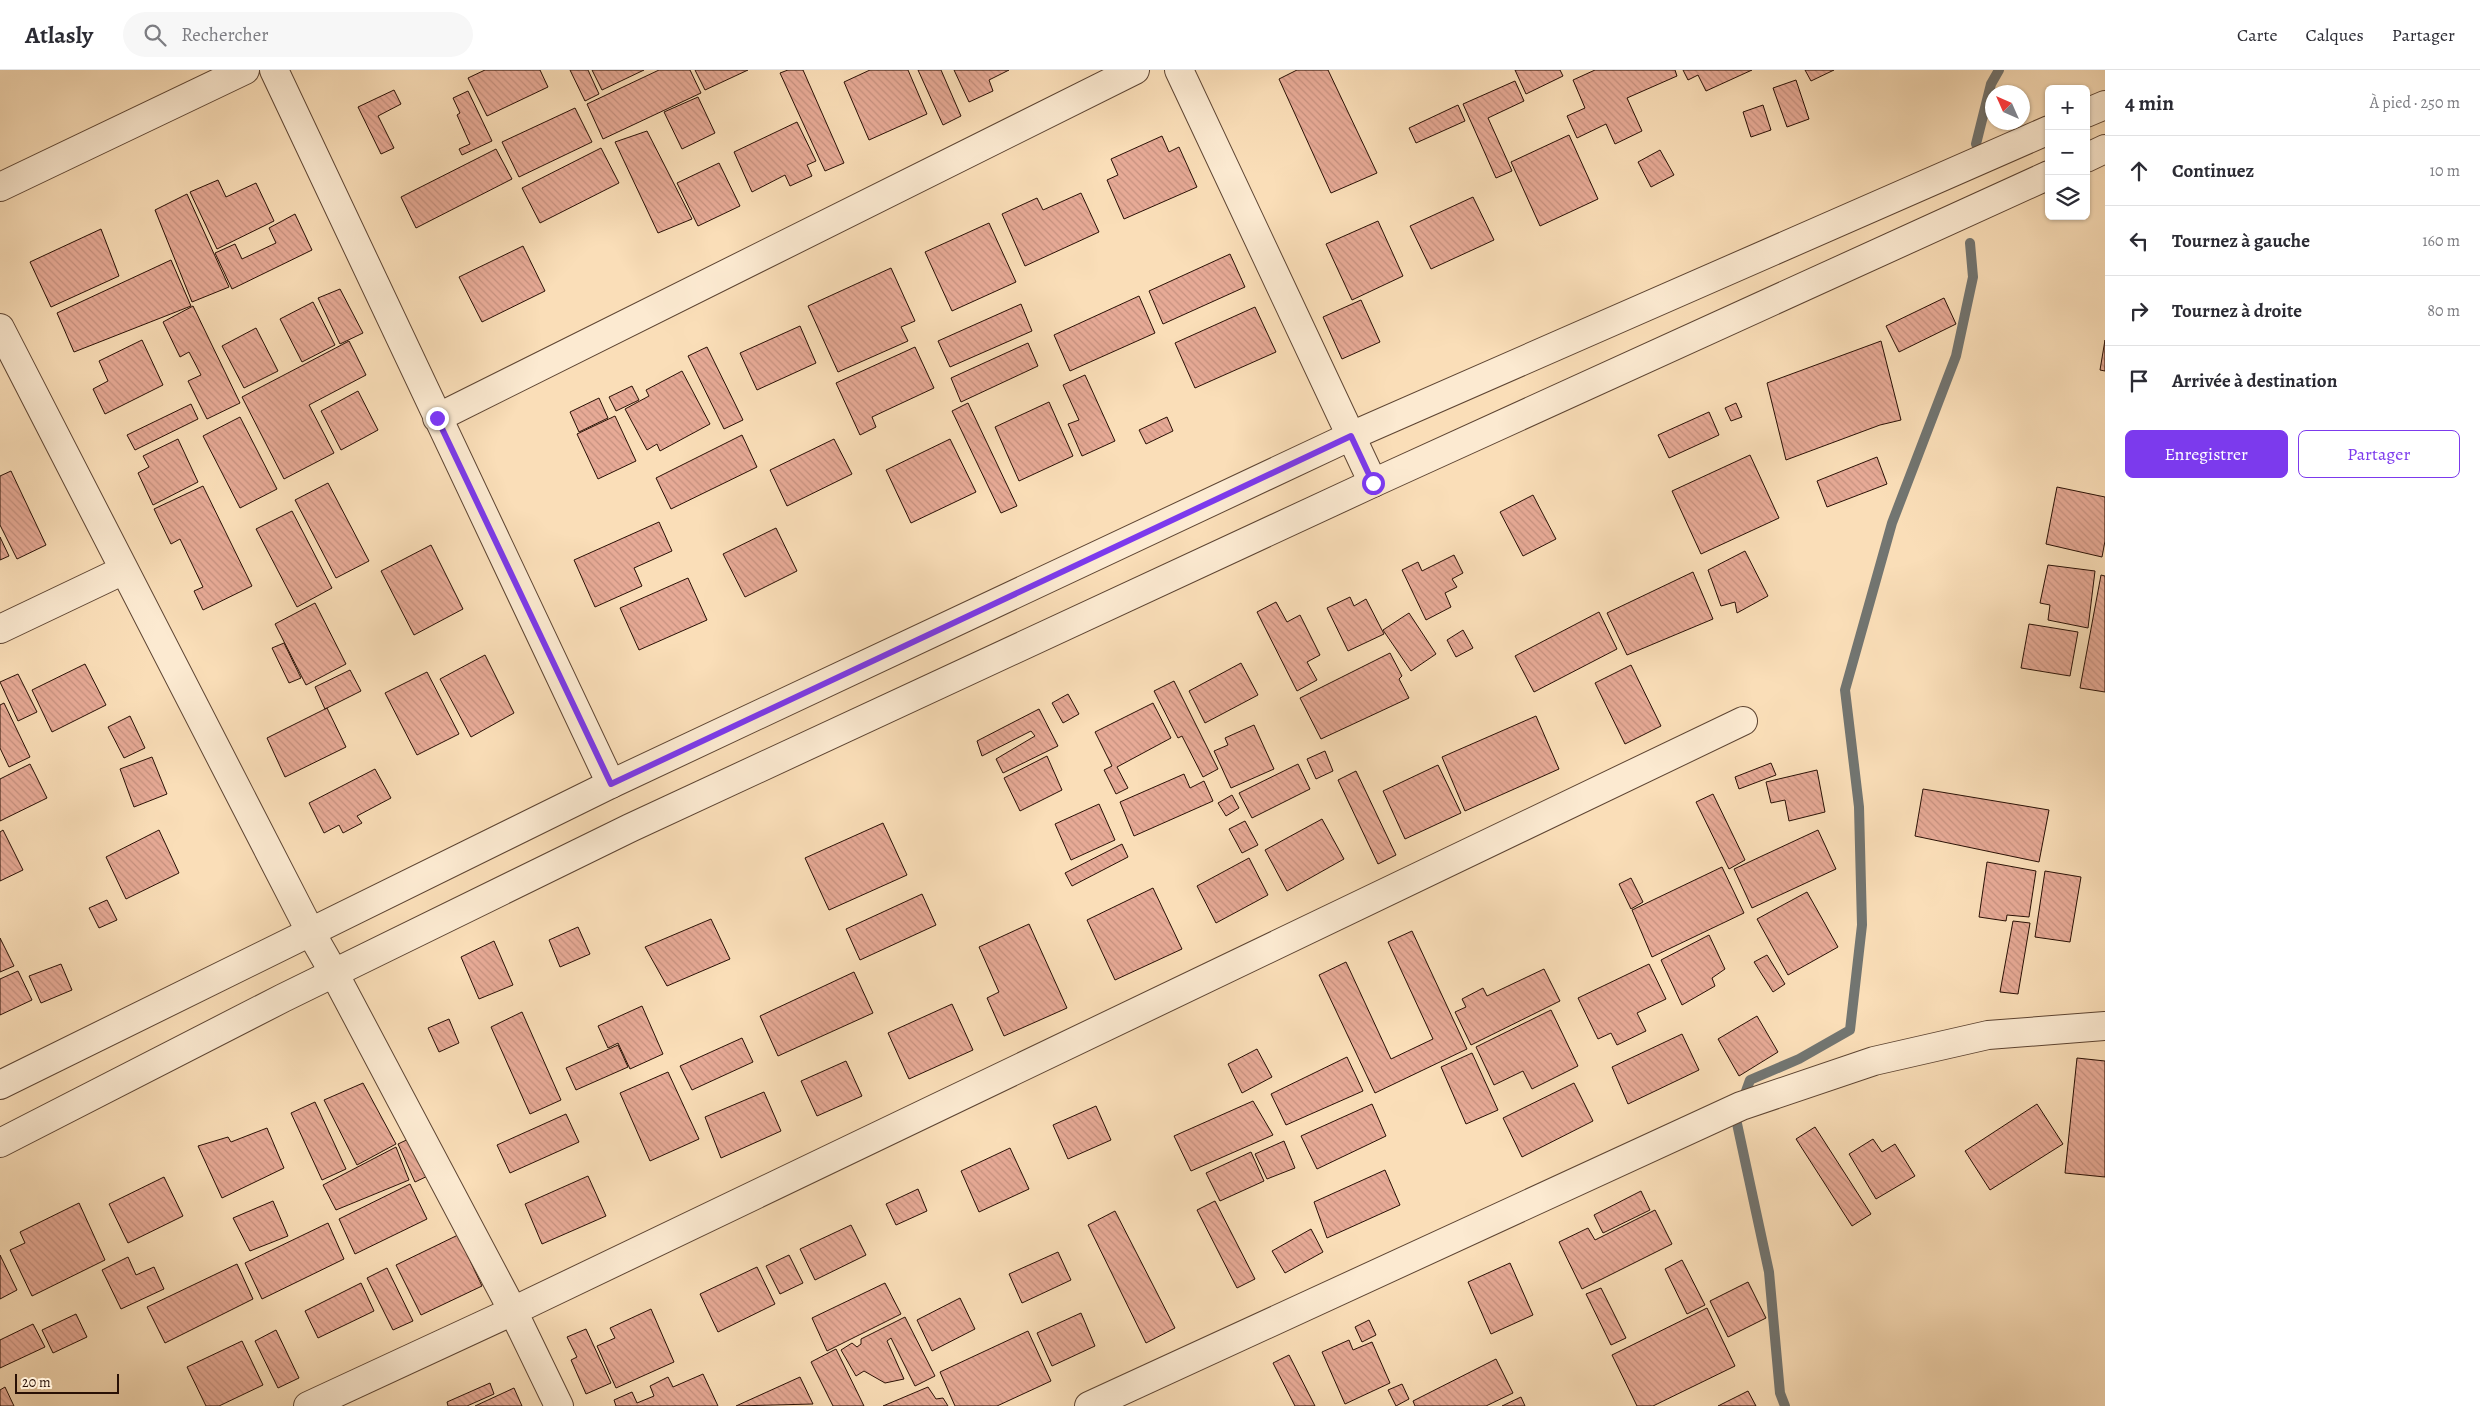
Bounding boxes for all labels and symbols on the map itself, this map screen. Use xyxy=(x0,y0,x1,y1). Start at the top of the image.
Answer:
north arrow xyxy=(1985,85,2030,130)
route end xyxy=(426,407,449,430)
route start xyxy=(1362,472,1385,495)
scale bar xyxy=(15,1371,119,1394)

